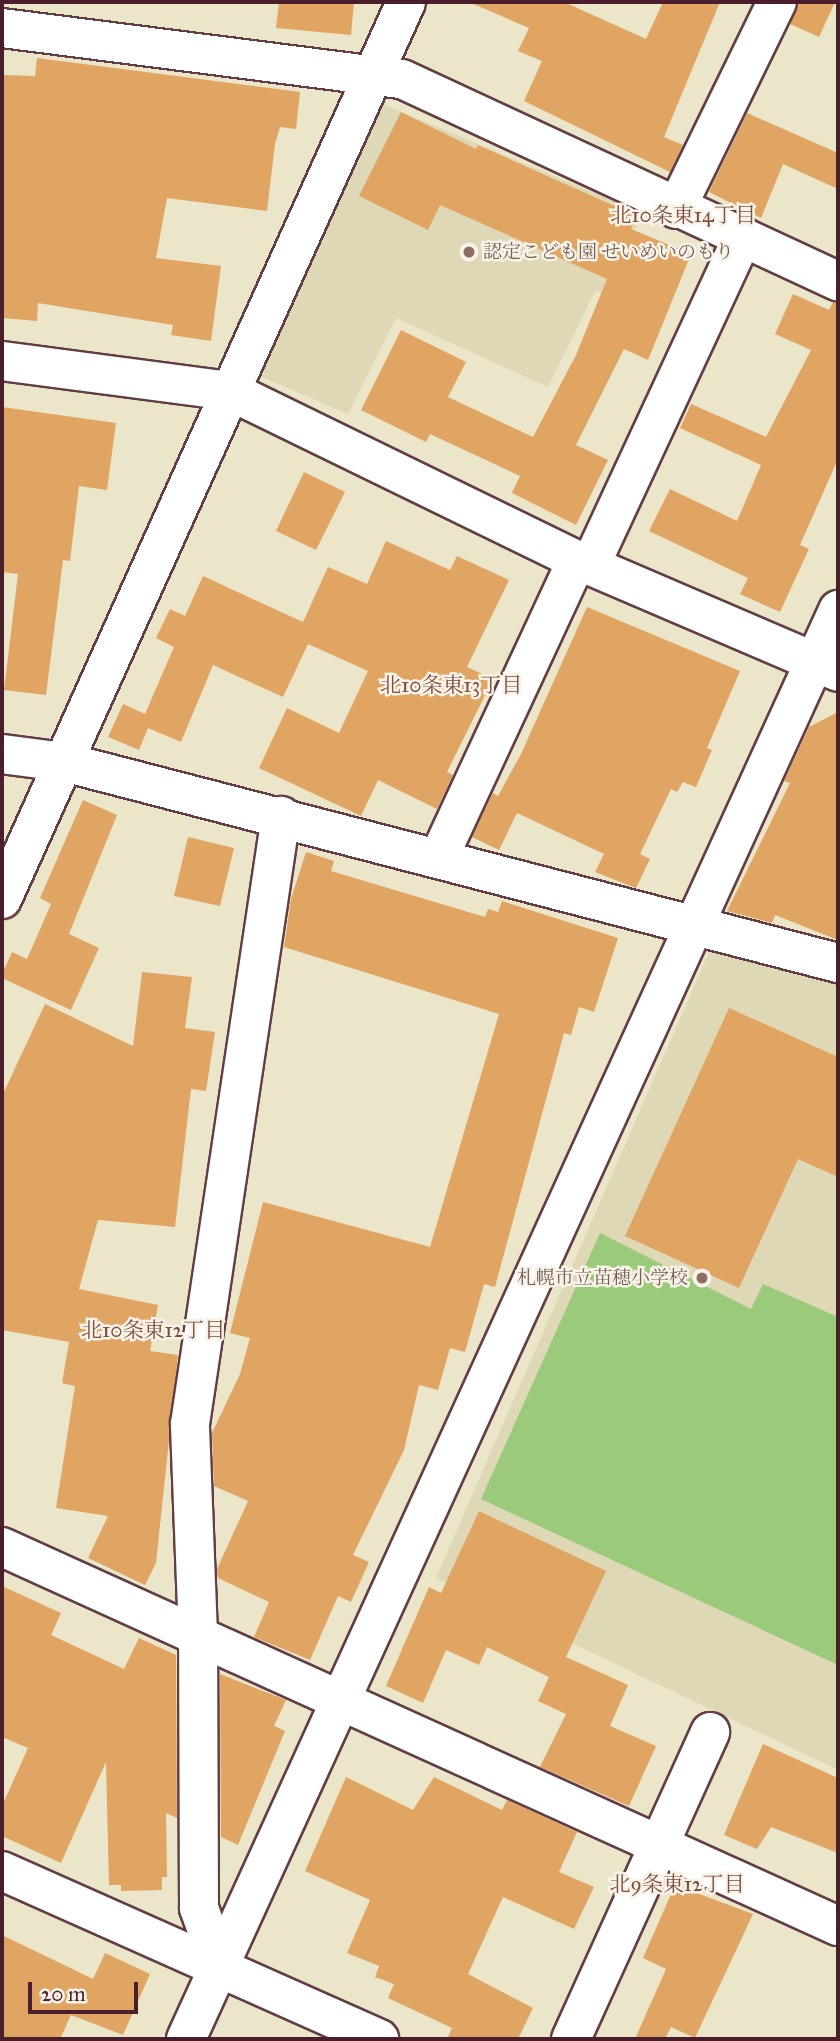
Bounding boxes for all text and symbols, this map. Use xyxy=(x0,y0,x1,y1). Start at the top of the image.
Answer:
district label: 北10条東14丁目 xyxy=(610,202,756,228)
place label: 認定こども園 せいめいのもり xyxy=(483,241,734,263)
marker: 認定こども園 せいめいのもり xyxy=(461,244,477,260)
district label: 北10条東13丁目 xyxy=(380,672,522,698)
place label: 札幌市立苗穂小学校 xyxy=(517,1267,688,1289)
marker: 札幌市立苗穂小学校 xyxy=(694,1270,710,1286)
district label: 北10条東12丁目 xyxy=(81,1317,225,1343)
district label: 北9条東12丁目 xyxy=(610,1871,744,1897)
scale bar xyxy=(32,1968,142,2012)
text: 20 m xyxy=(41,1981,86,2007)

